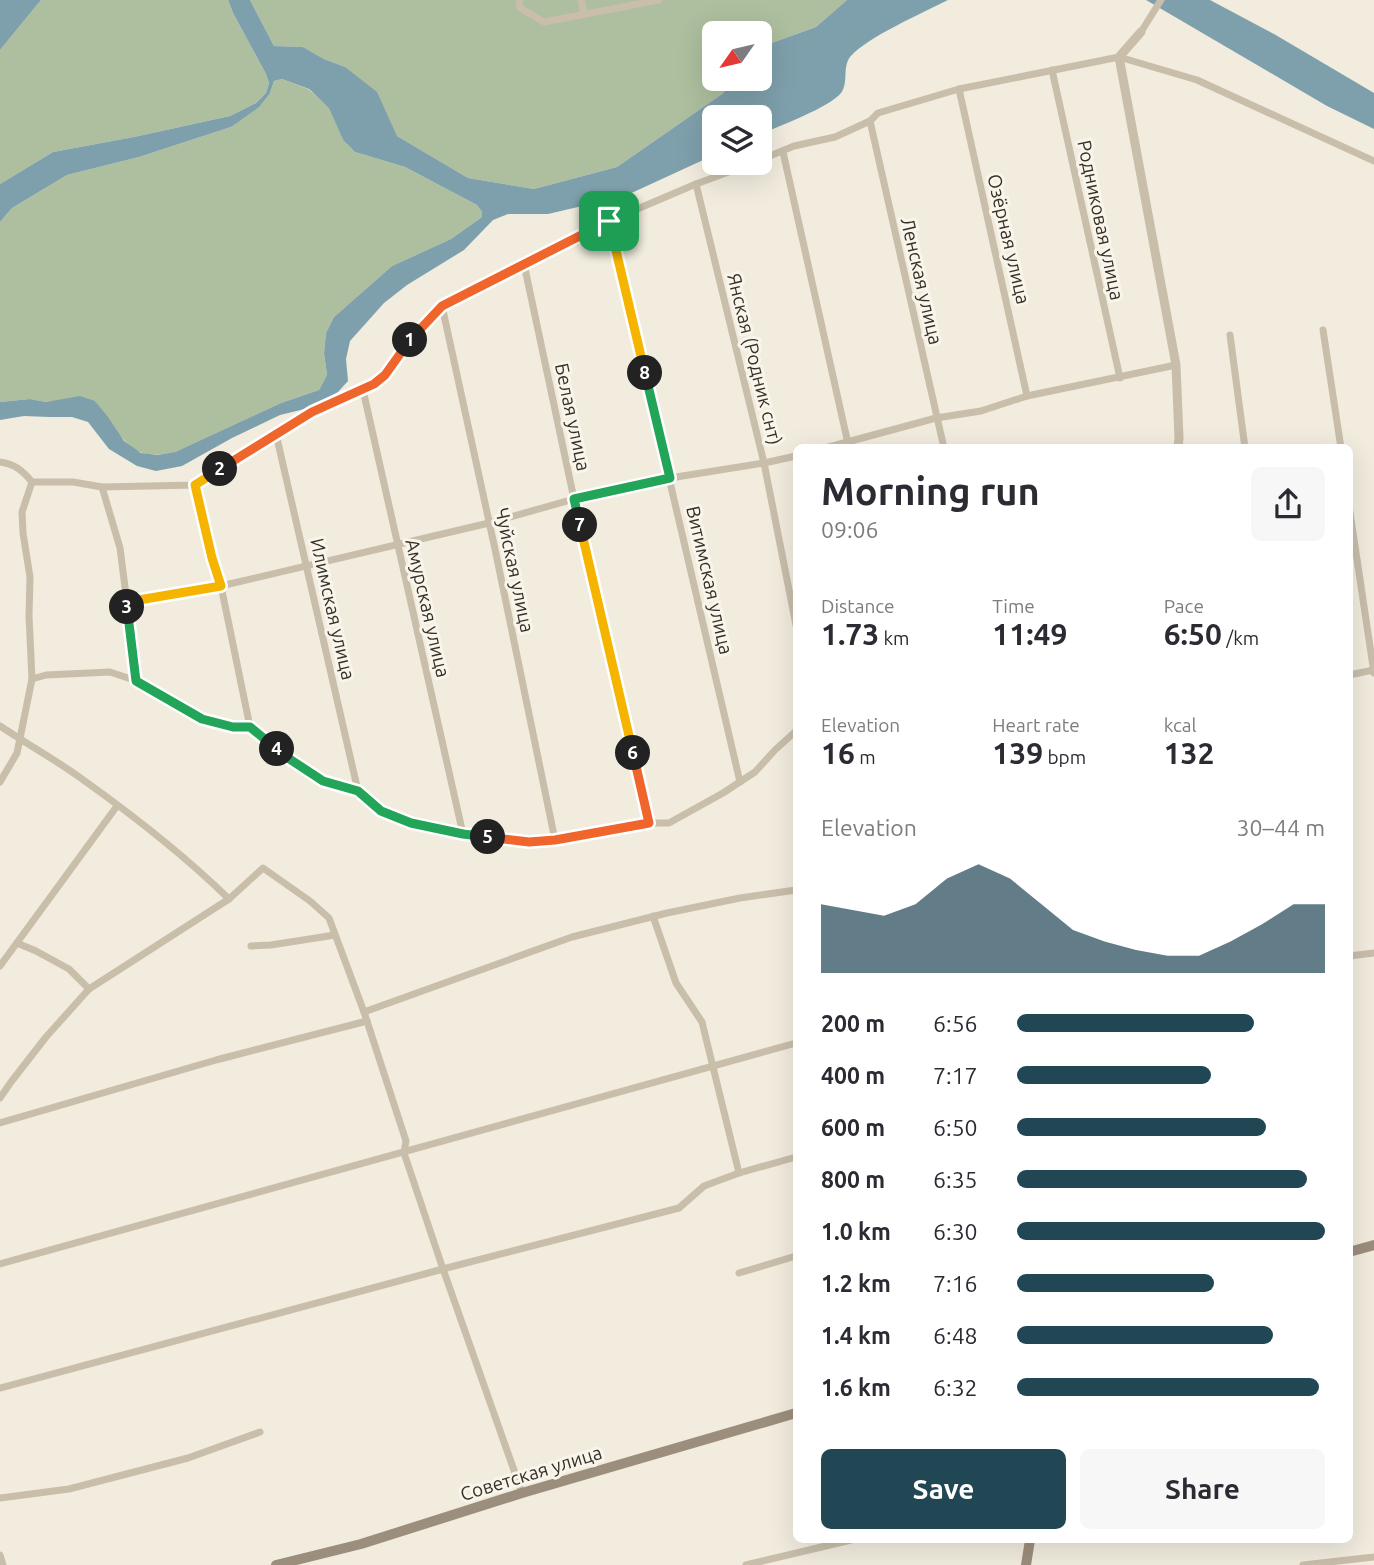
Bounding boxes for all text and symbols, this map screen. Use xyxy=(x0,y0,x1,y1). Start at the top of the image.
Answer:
north arrow xyxy=(702,21,772,91)
map controls xyxy=(702,21,772,175)
button: layers xyxy=(702,105,772,175)
street label: Родниковая улица xyxy=(1073,138,1129,302)
street label: Озёрная улица xyxy=(983,172,1035,306)
pin xyxy=(579,191,639,251)
icon: arrive xyxy=(590,202,628,240)
street label: Ленская улица xyxy=(897,215,947,347)
street label: Янская (Родник снт) xyxy=(723,271,787,447)
pin: 1 xyxy=(392,322,428,358)
text: 1 xyxy=(404,328,415,350)
pin: 8 xyxy=(628,356,662,390)
street label: Белая улица xyxy=(551,361,595,473)
text: 8 xyxy=(639,361,650,383)
pin: 2 xyxy=(202,452,238,486)
text: 2 xyxy=(214,457,225,479)
button: share xyxy=(1251,467,1325,541)
text: Morning run xyxy=(821,470,1040,512)
street label: Витимская улица xyxy=(682,504,738,656)
street label: Чуйская улица xyxy=(491,506,539,634)
pin: 7 xyxy=(562,508,598,542)
text: 7 xyxy=(574,513,585,535)
text: 09:06 xyxy=(821,517,879,542)
street label: Илимская улица xyxy=(306,536,360,682)
street label: Амурская улица xyxy=(401,537,455,679)
pin: 3 xyxy=(110,590,144,624)
text: 3 xyxy=(121,595,132,617)
text: Distance xyxy=(821,595,895,617)
text: Time xyxy=(992,595,1035,617)
text: Pace xyxy=(1164,595,1204,617)
text: 1.73 xyxy=(821,617,879,651)
text: 11:49 xyxy=(992,617,1067,651)
text: 6:50 xyxy=(1164,617,1222,651)
text: km xyxy=(879,627,909,649)
text: /km xyxy=(1222,627,1259,649)
text: Elevation xyxy=(821,714,900,736)
text: Heart rate xyxy=(992,714,1080,736)
text: kcal xyxy=(1164,714,1196,736)
pin: 4 xyxy=(260,732,294,766)
pin: 6 xyxy=(616,736,650,770)
text: 16 xyxy=(821,736,855,770)
text: 139 xyxy=(992,736,1043,770)
text: 132 xyxy=(1164,736,1214,770)
text: 4 xyxy=(271,737,282,759)
text: 6 xyxy=(627,741,638,763)
text: m xyxy=(855,746,876,768)
text: bpm xyxy=(1043,746,1086,768)
text: Elevation xyxy=(821,815,917,840)
text: 30–44 m xyxy=(1237,815,1325,840)
pin: 5 xyxy=(470,820,505,854)
text: 5 xyxy=(482,825,493,847)
text: 200 m xyxy=(821,1011,885,1036)
text: 6:56 xyxy=(933,1011,978,1036)
text: 400 m xyxy=(821,1063,885,1088)
text: 7:17 xyxy=(933,1063,978,1088)
text: 600 m xyxy=(821,1115,885,1140)
text: 6:50 xyxy=(933,1115,978,1140)
text: 800 m xyxy=(821,1167,885,1192)
text: 6:35 xyxy=(933,1167,978,1192)
text: 1.0 km xyxy=(821,1219,891,1244)
text: 6:30 xyxy=(933,1219,978,1244)
text: 1.2 km xyxy=(821,1271,891,1296)
text: 7:16 xyxy=(933,1271,978,1296)
text: 1.4 km xyxy=(821,1323,891,1348)
text: 6:48 xyxy=(933,1323,978,1348)
text: 1.6 km xyxy=(821,1375,891,1400)
text: 6:32 xyxy=(933,1375,978,1400)
street label: Советская улица xyxy=(457,1441,605,1505)
button: Save xyxy=(821,1449,1066,1529)
button: Share xyxy=(1080,1449,1325,1529)

